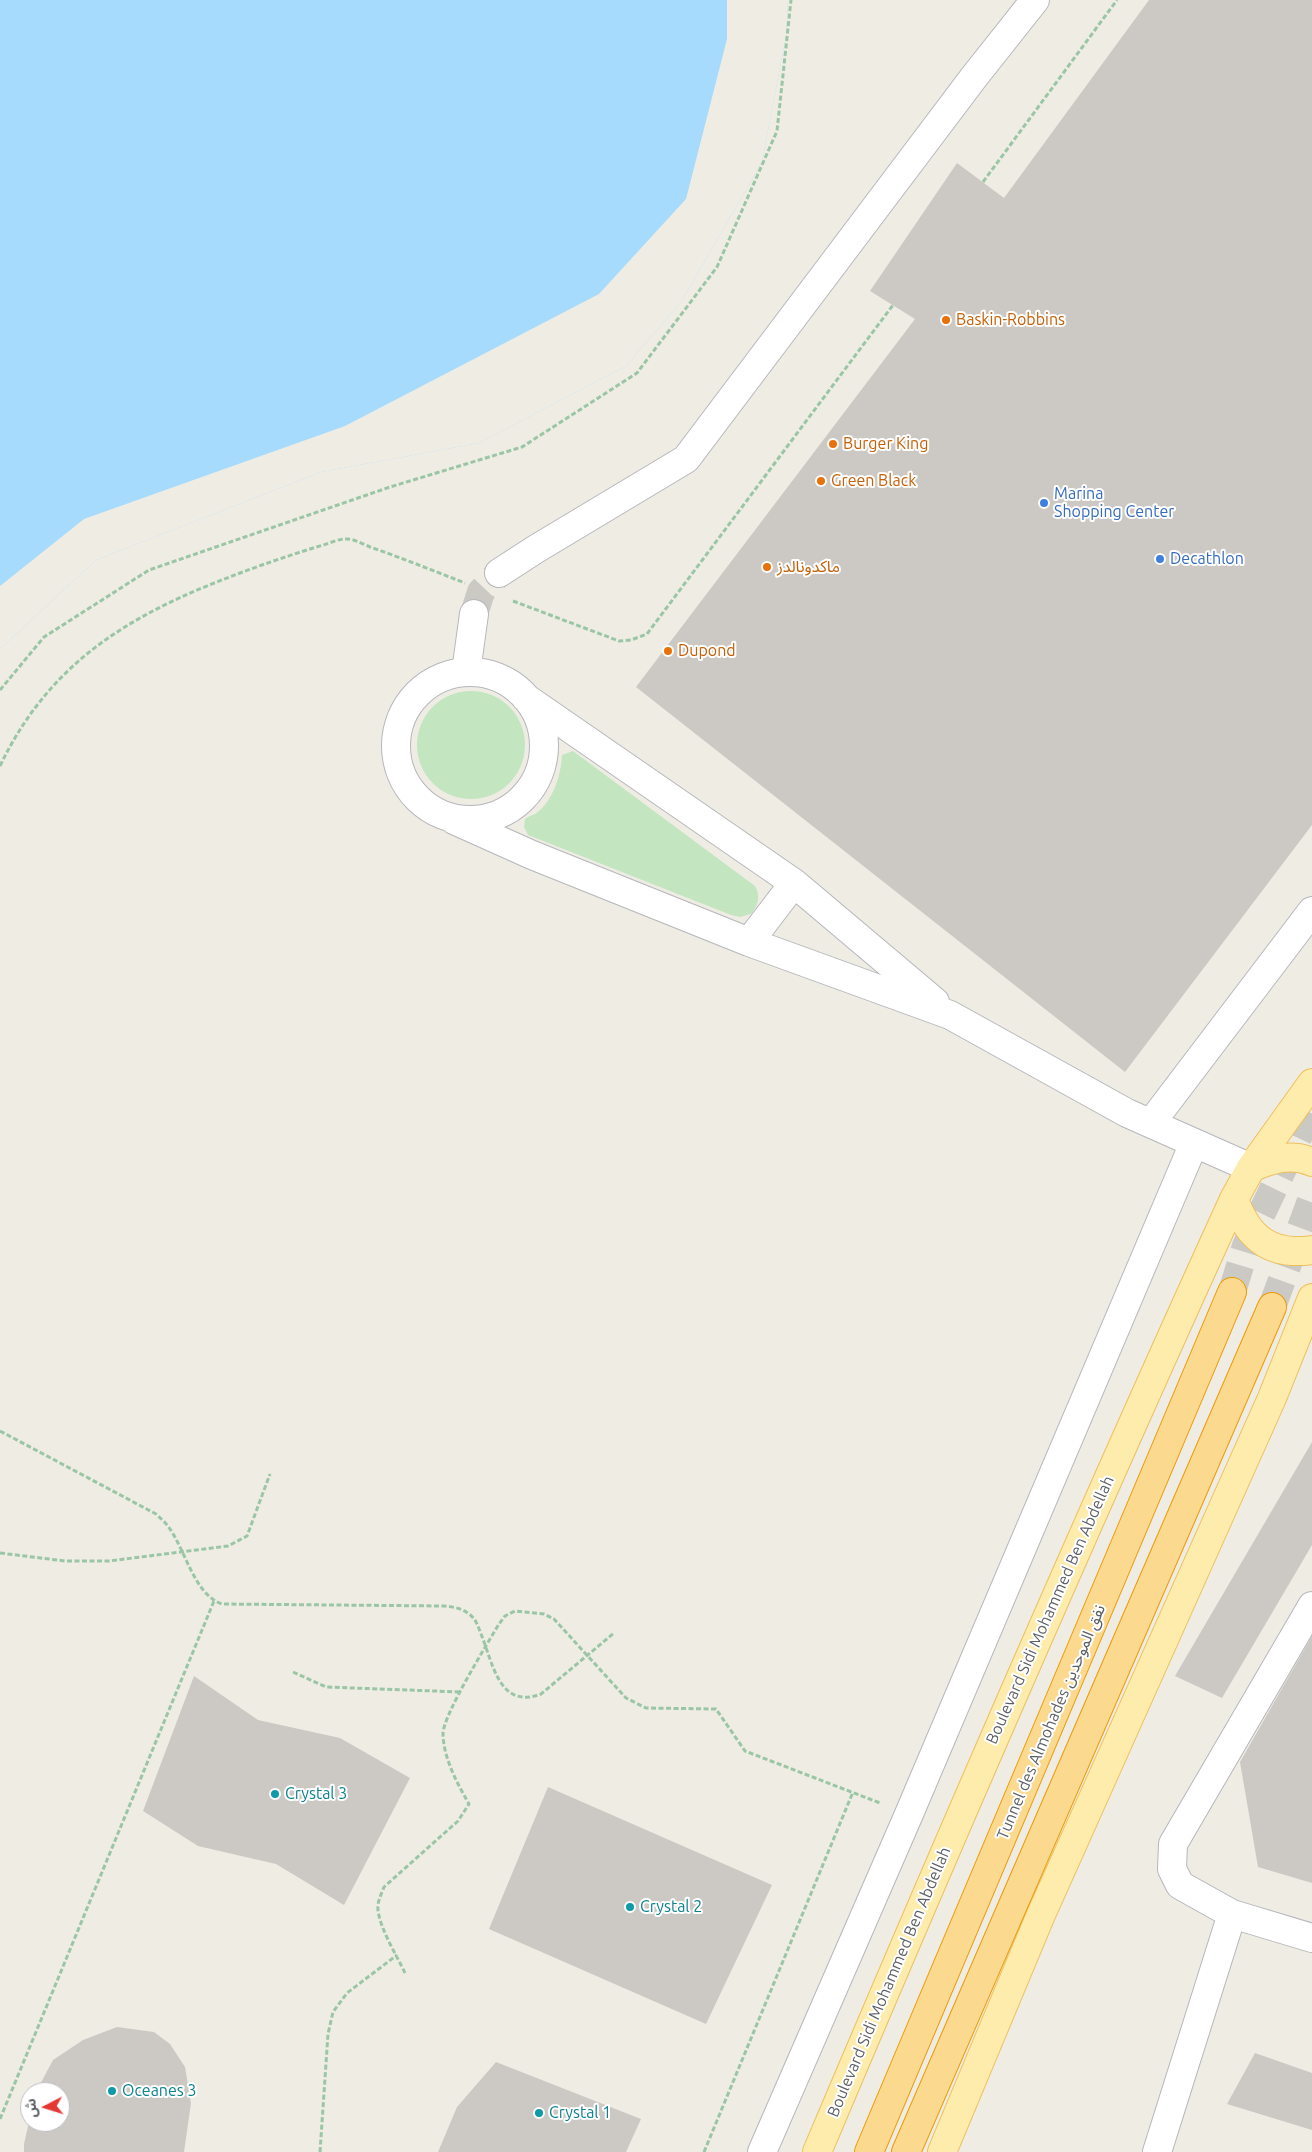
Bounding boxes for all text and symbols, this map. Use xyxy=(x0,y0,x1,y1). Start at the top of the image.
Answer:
place label: Baskin-Robbins xyxy=(956,310,1065,330)
marker: Baskin-Robbins xyxy=(940,314,952,326)
place label: Burger King xyxy=(843,434,928,454)
marker: Burger King xyxy=(827,438,839,450)
place label: Green Black xyxy=(831,471,916,491)
marker: Green Black xyxy=(815,475,827,487)
place label: Marina Shopping Center xyxy=(1054,484,1174,522)
marker: Marina Shopping Center xyxy=(1038,497,1050,509)
place label: Decathlon xyxy=(1170,549,1244,569)
marker: Decathlon xyxy=(1154,553,1166,565)
place label: ماكدونالدز xyxy=(777,557,840,577)
marker: ماكدونالدز xyxy=(761,561,773,573)
place label: Dupond xyxy=(678,641,736,661)
marker: Dupond xyxy=(662,645,674,657)
street label: Boulevard Sidi Mohammed Ben Abdellah xyxy=(982,1473,1118,1747)
street label: Tunnel des Almohades نفق الموحدين xyxy=(993,1602,1109,1842)
place label: Crystal 3 xyxy=(285,1784,347,1804)
marker: Crystal 3 xyxy=(269,1788,281,1800)
street label: Boulevard Sidi Mohammed Ben Abdellah xyxy=(823,1844,955,2120)
place label: Crystal 2 xyxy=(640,1897,702,1917)
marker: Crystal 2 xyxy=(624,1901,636,1913)
place label: Oceanes 3 xyxy=(122,2081,196,2101)
north arrow xyxy=(20,2082,70,2132)
marker: Oceanes 3 xyxy=(106,2085,118,2097)
text: ش xyxy=(22,2098,40,2118)
place label: Crystal 1 xyxy=(549,2103,611,2123)
marker: Crystal 1 xyxy=(533,2107,545,2119)

